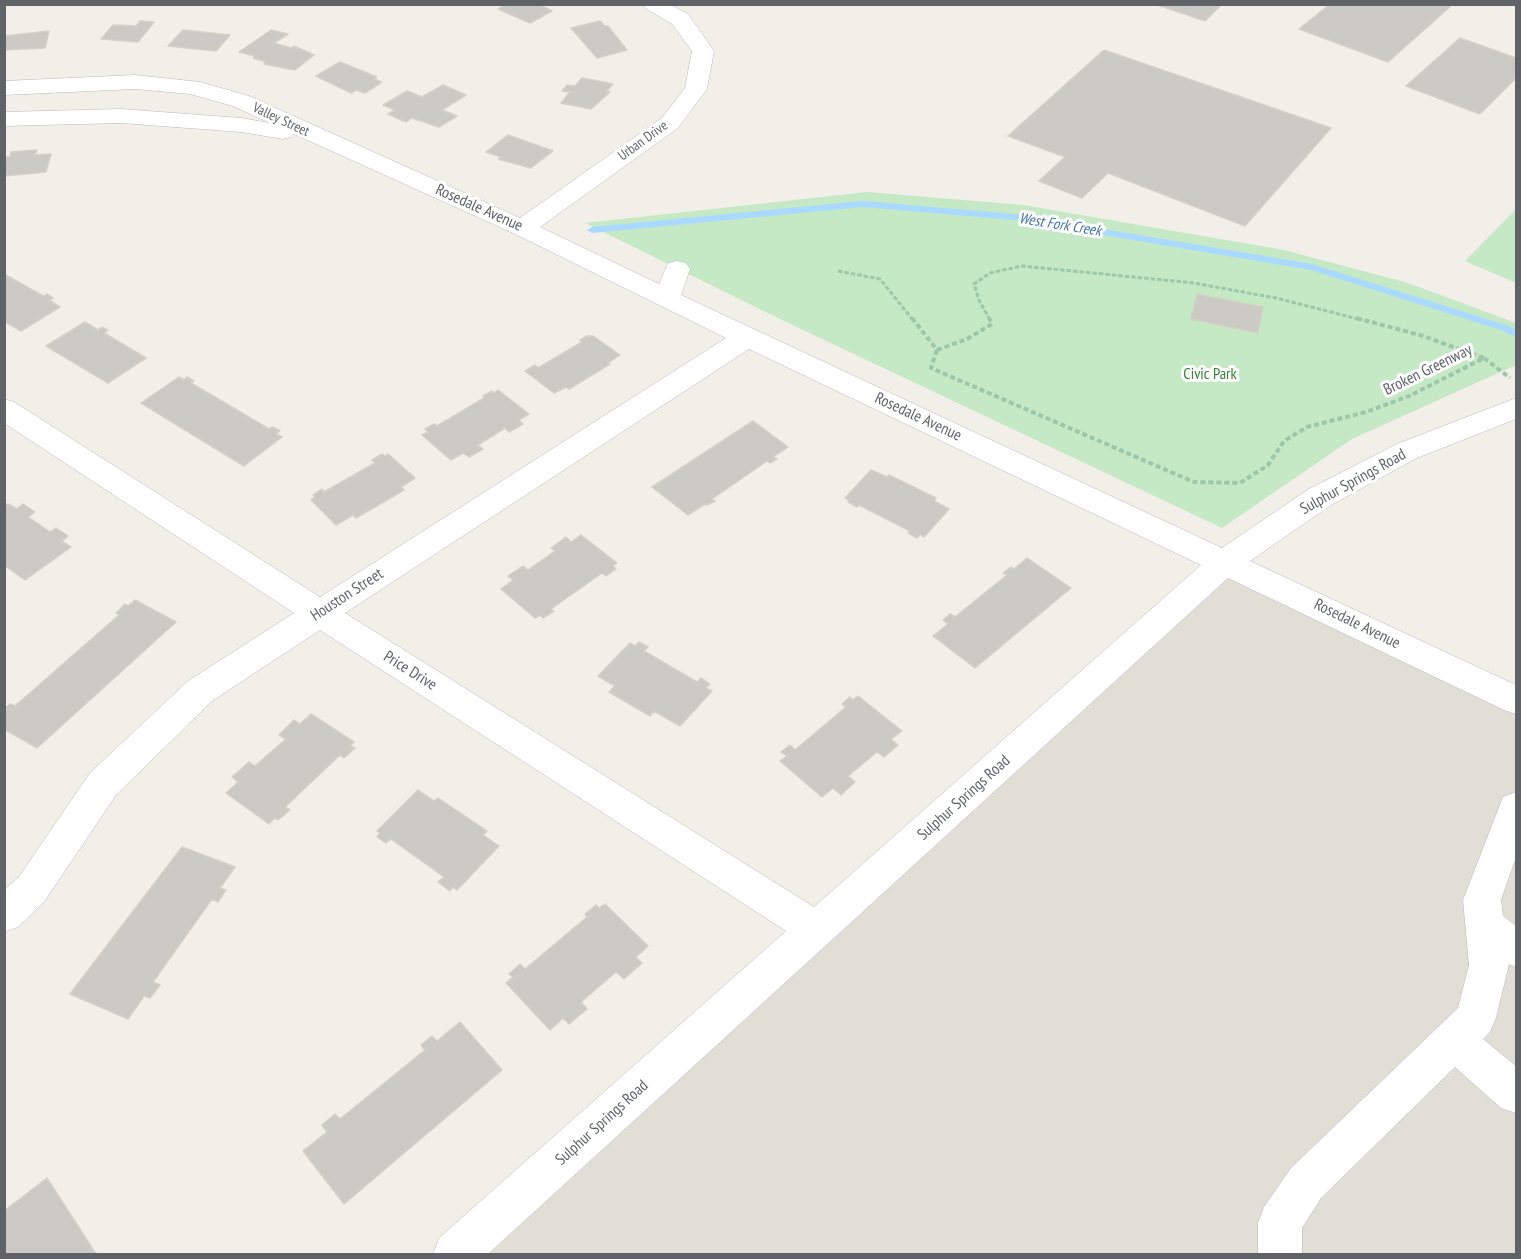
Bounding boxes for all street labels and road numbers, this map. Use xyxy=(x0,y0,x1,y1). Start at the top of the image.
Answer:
street label: Valley Street xyxy=(250,100,312,140)
street label: Urban Drive xyxy=(615,117,671,165)
street label: Rosedale Avenue xyxy=(432,180,526,236)
street label: Broken Greenway xyxy=(1381,340,1475,400)
street label: Rosedale Avenue xyxy=(872,389,964,445)
street label: Sulphur Springs Road xyxy=(1297,445,1409,519)
street label: Houston Street xyxy=(307,564,387,626)
street label: Rosedale Avenue xyxy=(1311,595,1403,653)
street label: Price Drive xyxy=(380,647,440,695)
street label: Sulphur Springs Road xyxy=(914,751,1014,845)
street label: Sulphur Springs Road xyxy=(552,1076,652,1170)

